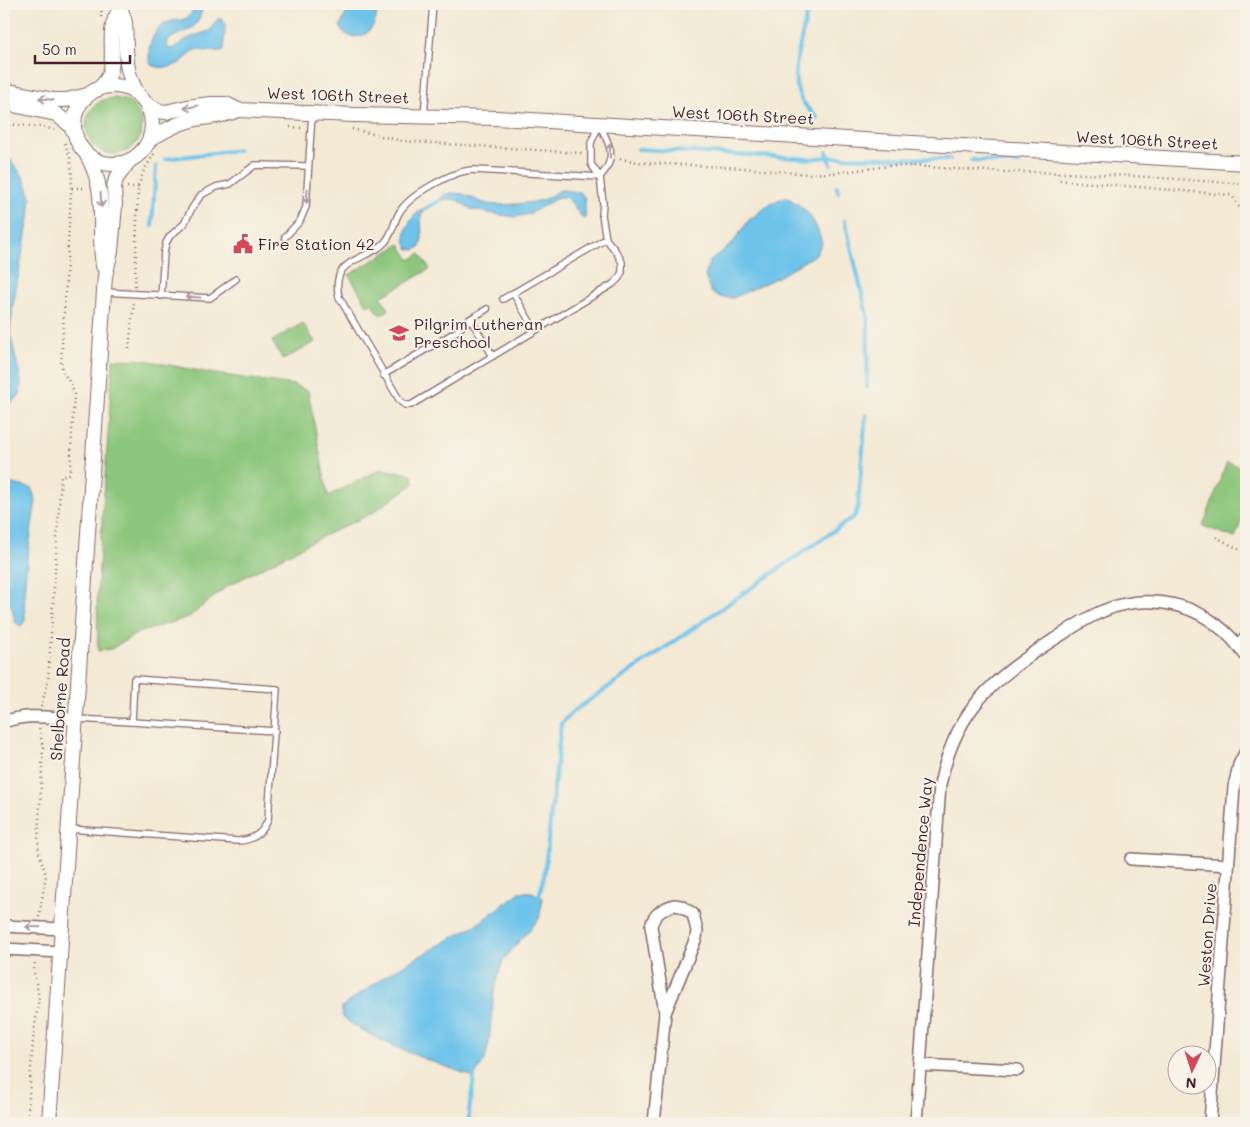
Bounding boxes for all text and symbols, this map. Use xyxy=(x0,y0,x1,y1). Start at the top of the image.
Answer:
scale bar xyxy=(35,32,130,64)
text: 50 m xyxy=(42,39,77,59)
street label: West 106th Street xyxy=(266,82,410,107)
one-way arrow xyxy=(38,94,54,104)
street label: West 106th Street xyxy=(671,100,815,129)
one-way arrow xyxy=(183,102,199,112)
street label: West 106th Street xyxy=(1075,125,1219,154)
one-way arrow xyxy=(605,144,615,160)
one-way arrow xyxy=(302,187,311,203)
one-way arrow xyxy=(96,191,105,207)
public building icon: Fire Station 42 xyxy=(232,233,254,255)
place label: Fire Station 42 xyxy=(258,233,375,254)
one-way arrow xyxy=(185,293,201,302)
place label: Pilgrim Lutheran Preschool xyxy=(414,313,543,352)
school or university icon: Pilgrim Lutheran Preschool xyxy=(388,322,410,344)
street label: Shelborne Road xyxy=(45,637,74,761)
street label: Independence Way xyxy=(902,776,937,928)
street label: Weston Drive xyxy=(1192,882,1221,988)
one-way arrow xyxy=(25,923,41,932)
north arrow xyxy=(1168,1044,1218,1094)
text: N xyxy=(1185,1074,1197,1093)

